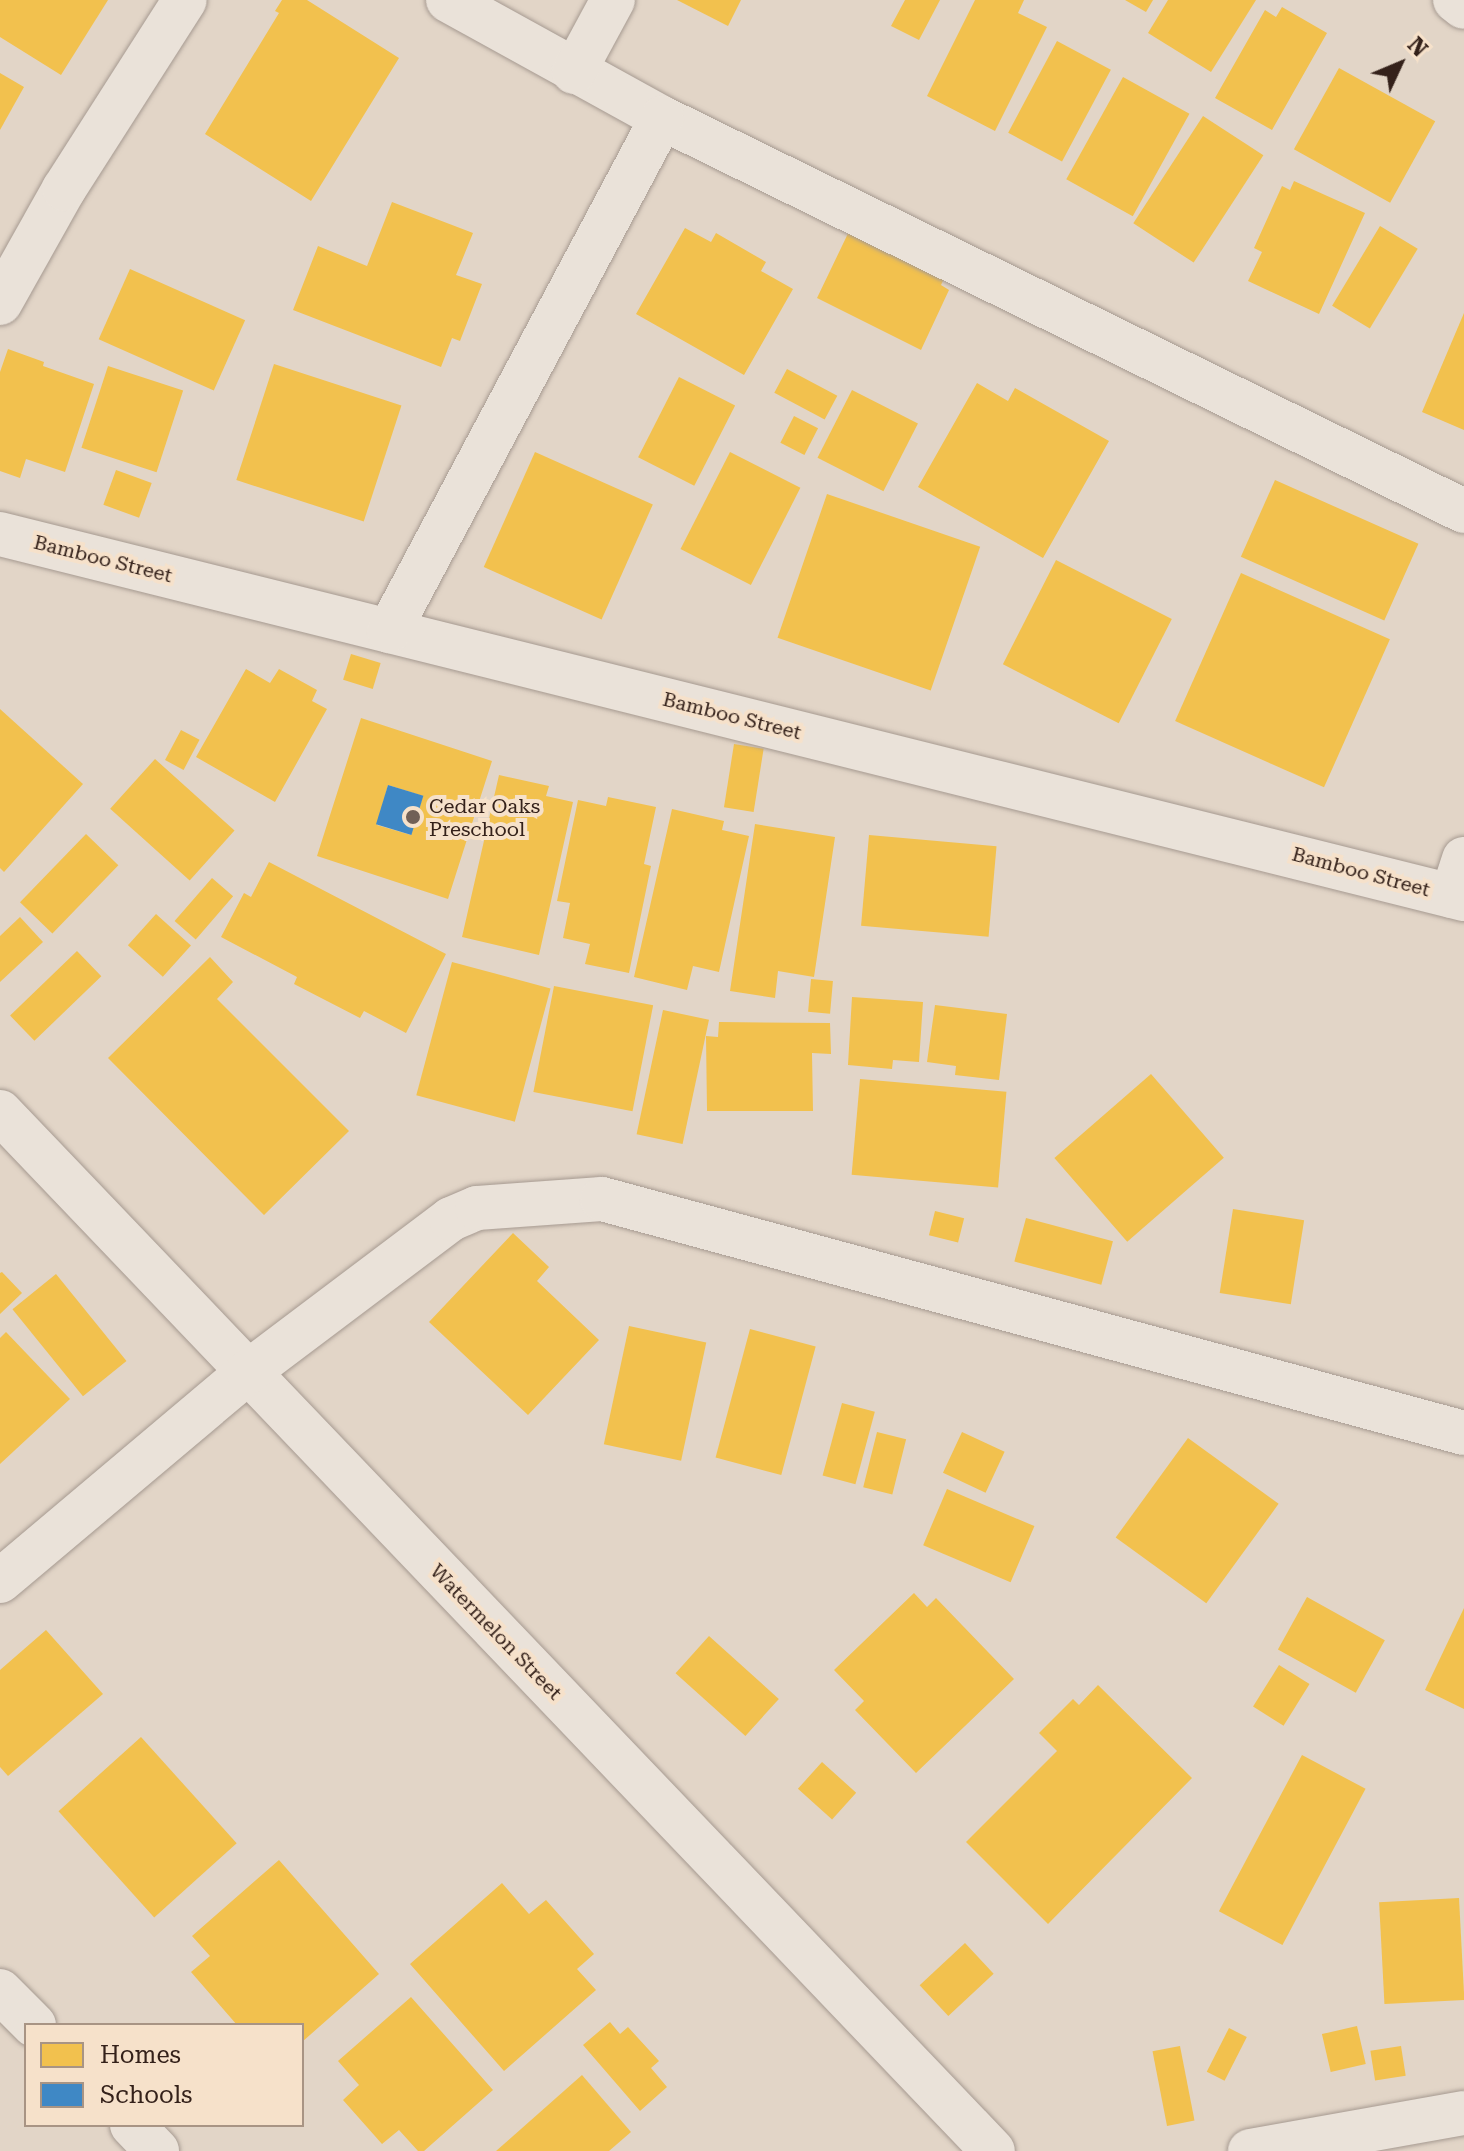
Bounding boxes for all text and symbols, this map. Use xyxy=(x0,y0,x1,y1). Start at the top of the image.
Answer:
north arrow xyxy=(1360,24,1440,104)
text: N xyxy=(1403,32,1432,62)
street label: Bamboo Street xyxy=(31,530,175,588)
street label: Bamboo Street xyxy=(660,687,804,745)
place label: Cedar Oaks Preschool xyxy=(429,794,540,841)
marker: Cedar Oaks Preschool xyxy=(404,808,422,826)
street label: Bamboo Street xyxy=(1289,842,1433,902)
street label: Watermelon Street xyxy=(425,1559,567,1705)
legend xyxy=(24,2023,304,2127)
text: Homes xyxy=(100,2041,181,2069)
text: Schools xyxy=(100,2081,193,2109)

